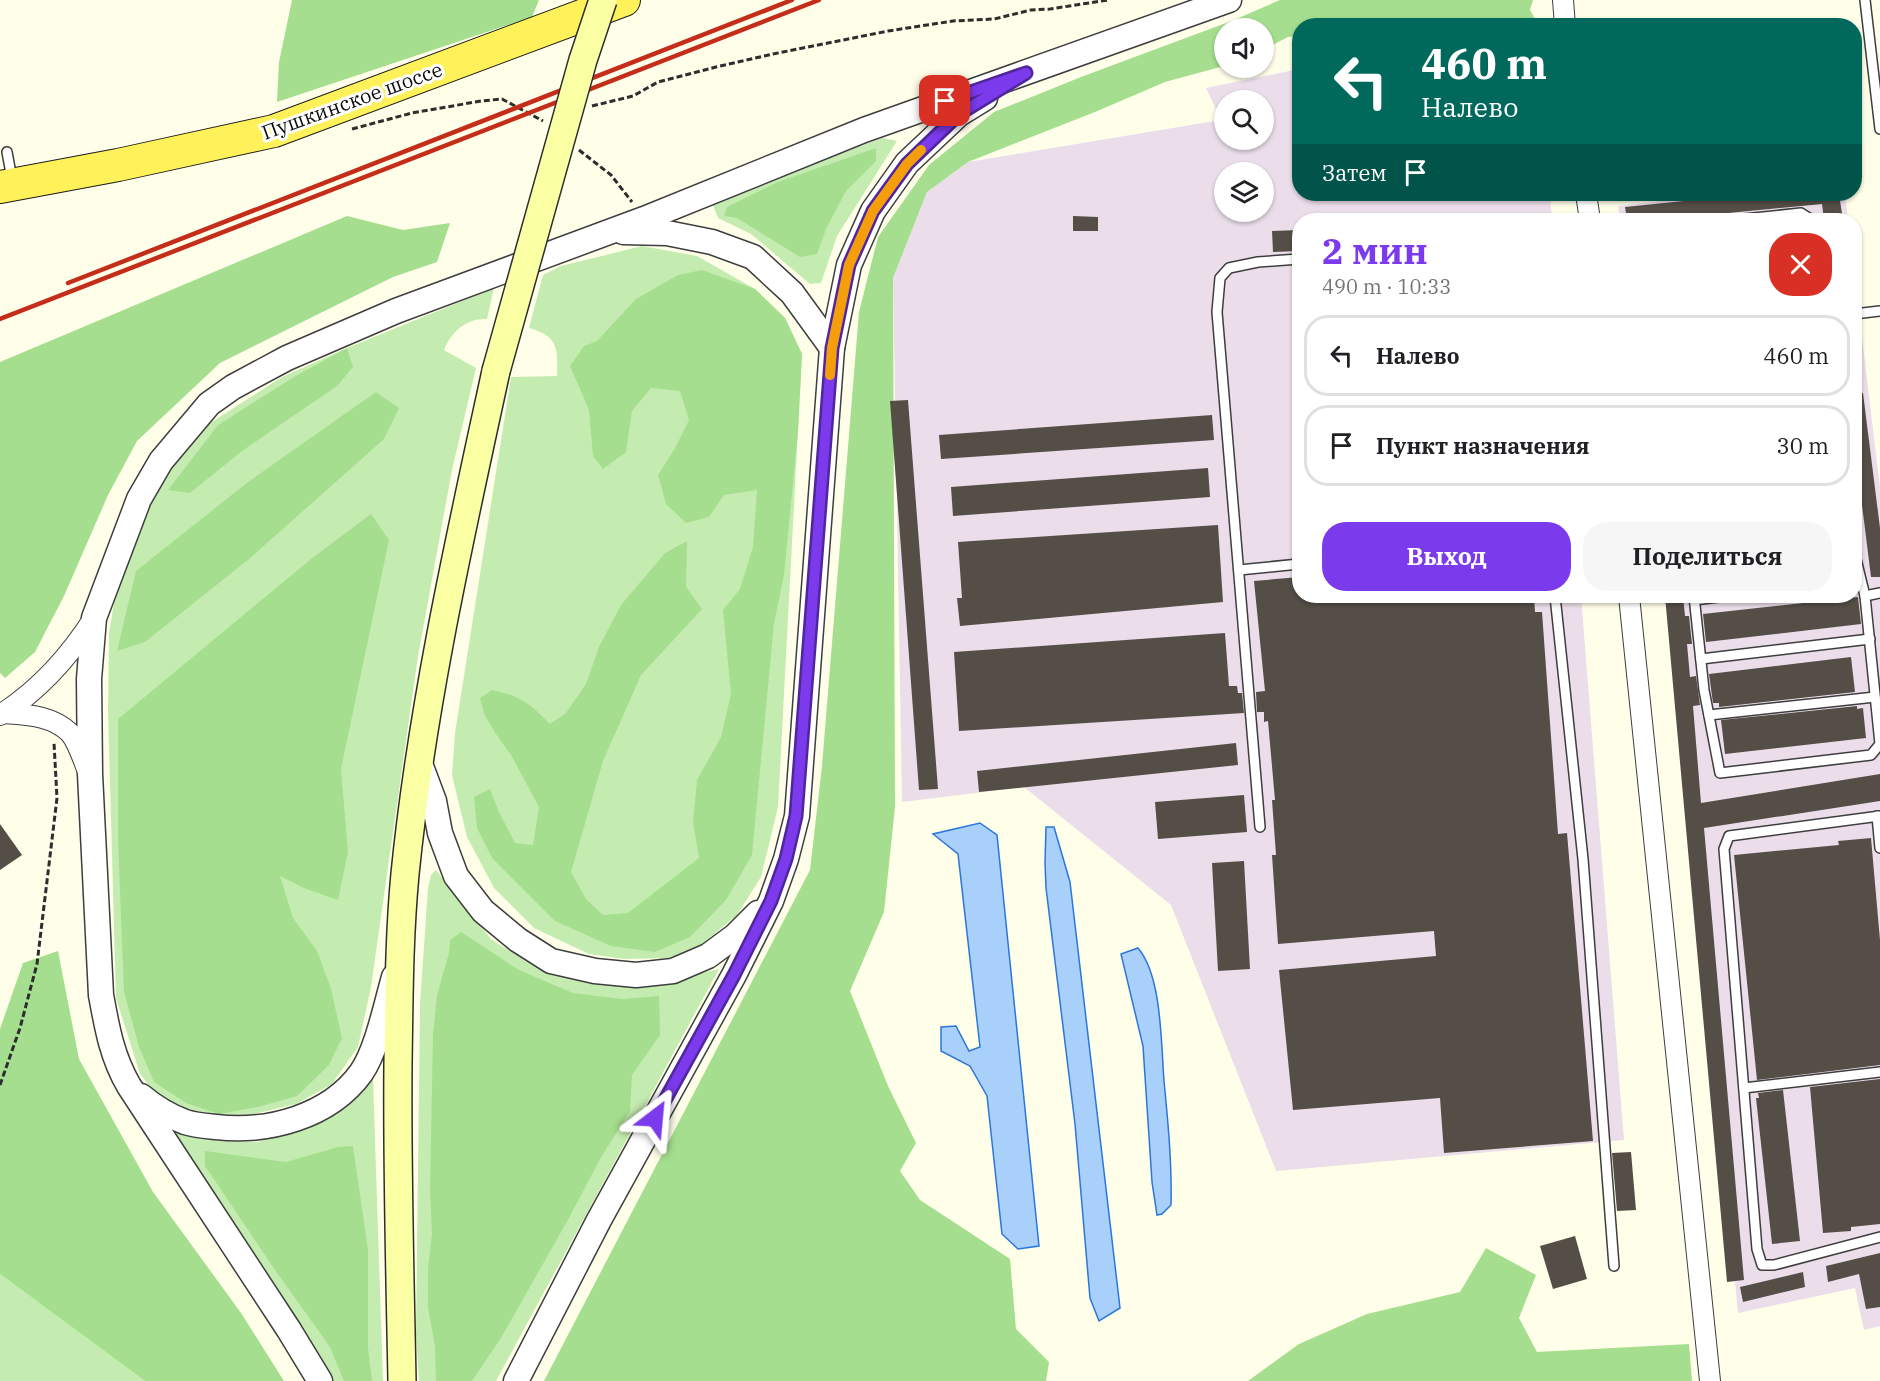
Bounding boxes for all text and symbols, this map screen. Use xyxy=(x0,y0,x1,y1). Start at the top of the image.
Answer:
map controls xyxy=(1214,18,1274,222)
button: sound xyxy=(1214,18,1274,78)
text: 460 m xyxy=(1421,36,1547,91)
icon: left xyxy=(1322,42,1400,120)
street label: Пушкинское шоссе xyxy=(258,55,446,146)
pin xyxy=(919,75,970,126)
icon: arrive xyxy=(928,84,961,117)
text: Налево xyxy=(1421,89,1518,124)
button: search xyxy=(1214,90,1274,150)
icon: arrive xyxy=(1399,156,1432,189)
text: Затем xyxy=(1322,158,1387,187)
button: layers xyxy=(1214,162,1274,222)
text: 2 мин xyxy=(1322,227,1428,274)
button: close xyxy=(1769,233,1832,296)
text: 490 m · 10:33 xyxy=(1322,273,1451,300)
icon: left xyxy=(1325,339,1358,372)
text: Налево xyxy=(1376,341,1460,370)
text: 460 m xyxy=(1763,341,1829,370)
icon: arrive xyxy=(1325,429,1358,462)
text: Пункт назначения xyxy=(1376,431,1590,460)
text: 30 m xyxy=(1777,431,1829,460)
button: Выход xyxy=(1322,522,1571,591)
button: Поделиться xyxy=(1583,522,1832,591)
position arrow xyxy=(623,1086,687,1150)

